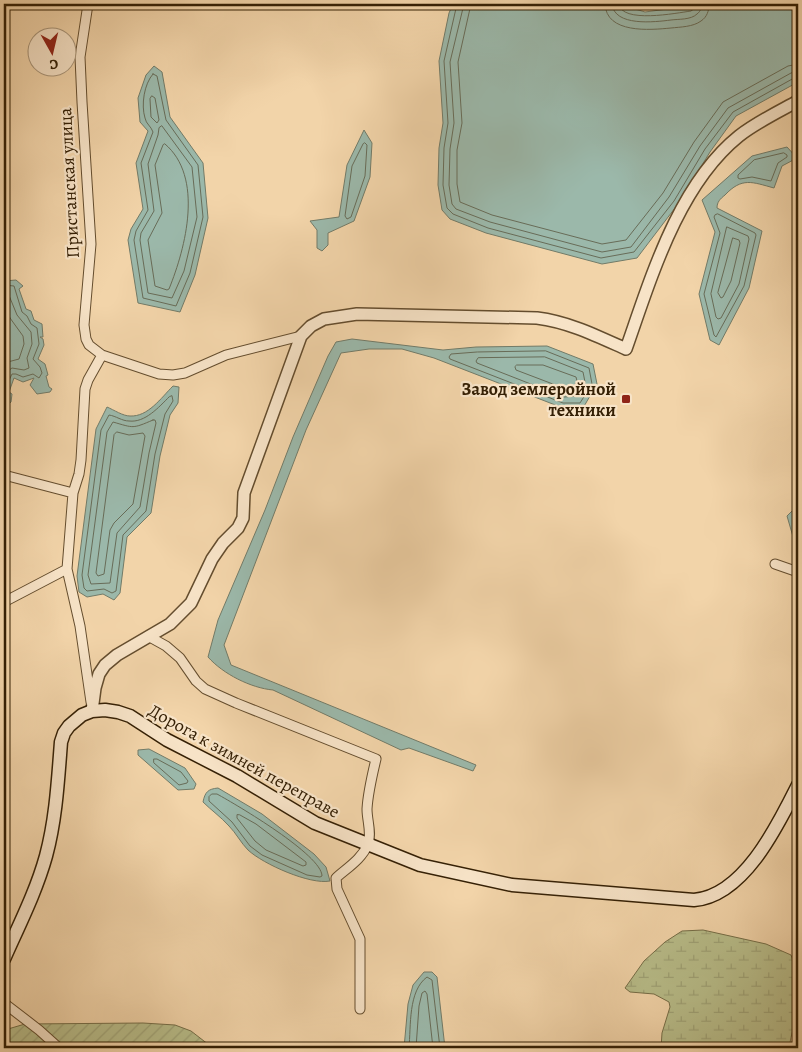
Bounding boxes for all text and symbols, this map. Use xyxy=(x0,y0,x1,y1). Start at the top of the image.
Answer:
north arrow xyxy=(28,28,78,78)
text: С xyxy=(48,54,59,74)
street label: Пристанская улица xyxy=(53,106,85,259)
place label: Завод землеройной техники xyxy=(462,377,616,422)
marker: Завод землеройной техники xyxy=(620,393,632,405)
street label: Дорога к зимней переправе xyxy=(144,698,344,824)

